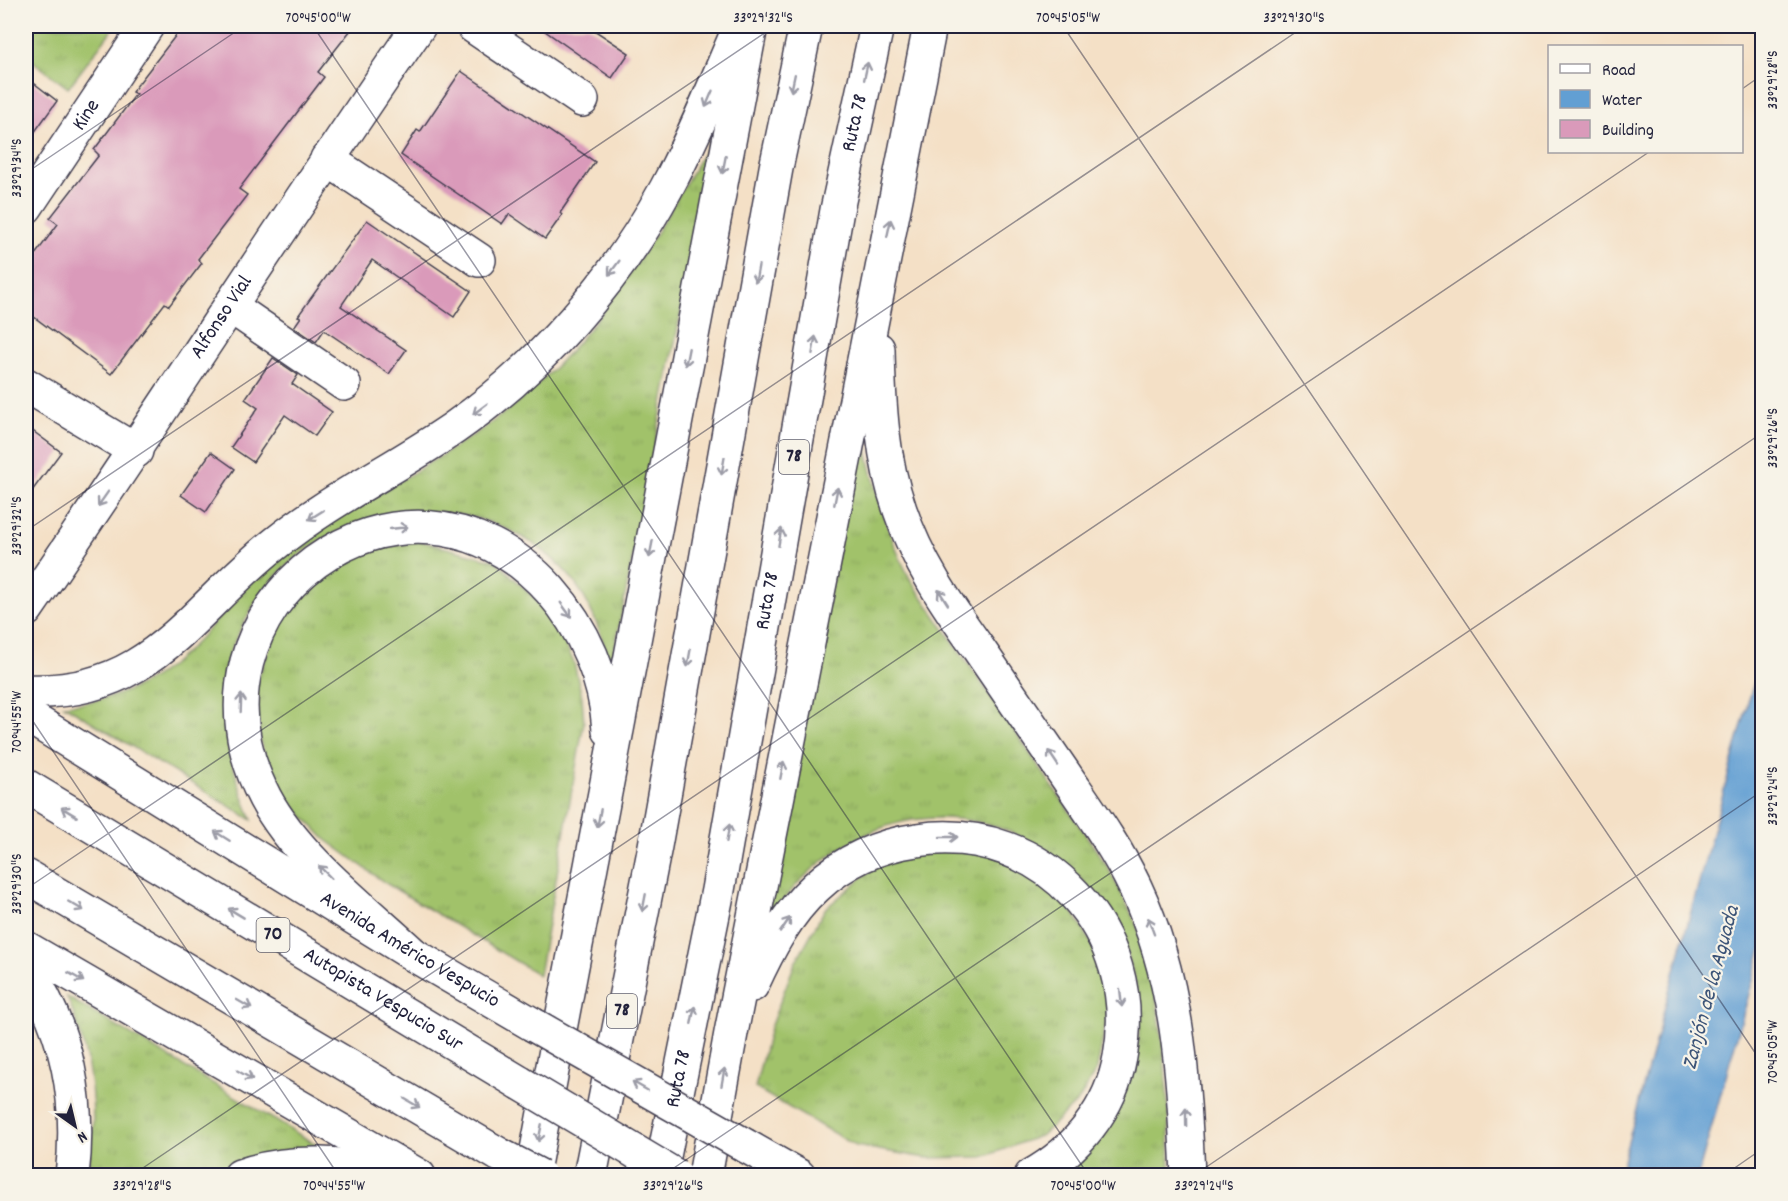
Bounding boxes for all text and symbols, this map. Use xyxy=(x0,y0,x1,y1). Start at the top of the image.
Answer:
text: 70°45'00"W xyxy=(285,8,351,30)
text: 33°29'32"S xyxy=(733,8,793,30)
text: 70°45'05"W xyxy=(1036,8,1100,30)
text: 33°29'30"S xyxy=(1263,8,1325,30)
legend xyxy=(1548,45,1743,153)
text: 33°29'28"S xyxy=(1763,50,1785,110)
text: Road xyxy=(1602,59,1636,84)
one-way arrow xyxy=(861,62,873,81)
one-way arrow xyxy=(787,72,798,92)
one-way arrow xyxy=(703,89,714,107)
text: Water xyxy=(1602,89,1642,114)
street label: Ruta 78 xyxy=(835,92,877,155)
street label: Kine xyxy=(66,94,109,137)
text: Building xyxy=(1602,119,1654,144)
text: 33°29'34"S xyxy=(7,138,29,198)
one-way arrow xyxy=(718,155,729,175)
one-way arrow xyxy=(884,219,895,238)
one-way arrow xyxy=(607,260,620,276)
one-way arrow xyxy=(751,264,762,284)
street label: Alfonso Vial xyxy=(184,270,261,366)
one-way arrow xyxy=(809,336,820,356)
one-way arrow xyxy=(681,347,692,366)
one-way arrow xyxy=(472,403,488,415)
text: 33°29'26"S xyxy=(1763,408,1785,468)
road number: 78 xyxy=(779,440,809,474)
one-way arrow xyxy=(717,456,728,476)
one-way arrow xyxy=(831,487,842,506)
one-way arrow xyxy=(97,490,109,506)
text: 33°29'32"S xyxy=(7,496,29,556)
one-way arrow xyxy=(308,510,325,522)
one-way arrow xyxy=(389,522,409,533)
one-way arrow xyxy=(775,528,786,548)
one-way arrow xyxy=(645,538,656,558)
street label: Ruta 78 xyxy=(749,570,788,632)
one-way arrow xyxy=(937,589,949,606)
one-way arrow xyxy=(560,602,572,618)
one-way arrow xyxy=(683,648,694,668)
text: 70°44'55"W xyxy=(7,691,29,753)
one-way arrow xyxy=(236,694,247,714)
one-way arrow xyxy=(1047,750,1059,767)
one-way arrow xyxy=(777,761,789,780)
text: 33°29'24"S xyxy=(1763,766,1785,826)
one-way arrow xyxy=(61,806,78,818)
one-way arrow xyxy=(593,807,604,827)
one-way arrow xyxy=(723,824,734,843)
one-way arrow xyxy=(214,829,231,841)
one-way arrow xyxy=(939,831,959,843)
text: 33°29'30"S xyxy=(7,853,29,915)
one-way arrow xyxy=(318,865,333,880)
street label: Avenida Américo Vespucio xyxy=(313,885,505,1017)
one-way arrow xyxy=(638,893,649,913)
one-way arrow xyxy=(67,900,84,912)
water label: Zanjón de la Aguada xyxy=(1675,901,1749,1073)
one-way arrow xyxy=(228,906,245,918)
one-way arrow xyxy=(778,916,791,933)
one-way arrow xyxy=(1144,917,1155,936)
road number: 70 xyxy=(256,918,290,952)
street label: Autopista Vespucio Sur xyxy=(297,941,468,1060)
one-way arrow xyxy=(67,971,84,983)
one-way arrow xyxy=(1116,987,1127,1007)
road number: 78 xyxy=(607,994,637,1028)
one-way arrow xyxy=(235,999,252,1011)
one-way arrow xyxy=(688,1006,699,1026)
text: 70°45'05"W xyxy=(1763,1020,1785,1084)
street label: Ruta 78 xyxy=(659,1047,700,1110)
one-way arrow xyxy=(718,1067,729,1087)
one-way arrow xyxy=(236,1069,253,1081)
one-way arrow xyxy=(632,1079,649,1091)
north arrow xyxy=(45,1096,105,1156)
one-way arrow xyxy=(403,1097,420,1109)
one-way arrow xyxy=(1180,1108,1192,1128)
one-way arrow xyxy=(534,1123,545,1142)
text: N xyxy=(72,1125,92,1148)
text: 33°29'28"S xyxy=(112,1176,172,1198)
text: 70°44'55"W xyxy=(303,1176,365,1198)
text: 33°29'26"S xyxy=(643,1176,703,1198)
text: 70°45'00"W xyxy=(1050,1176,1116,1198)
text: 33°29'24"S xyxy=(1174,1176,1234,1198)

